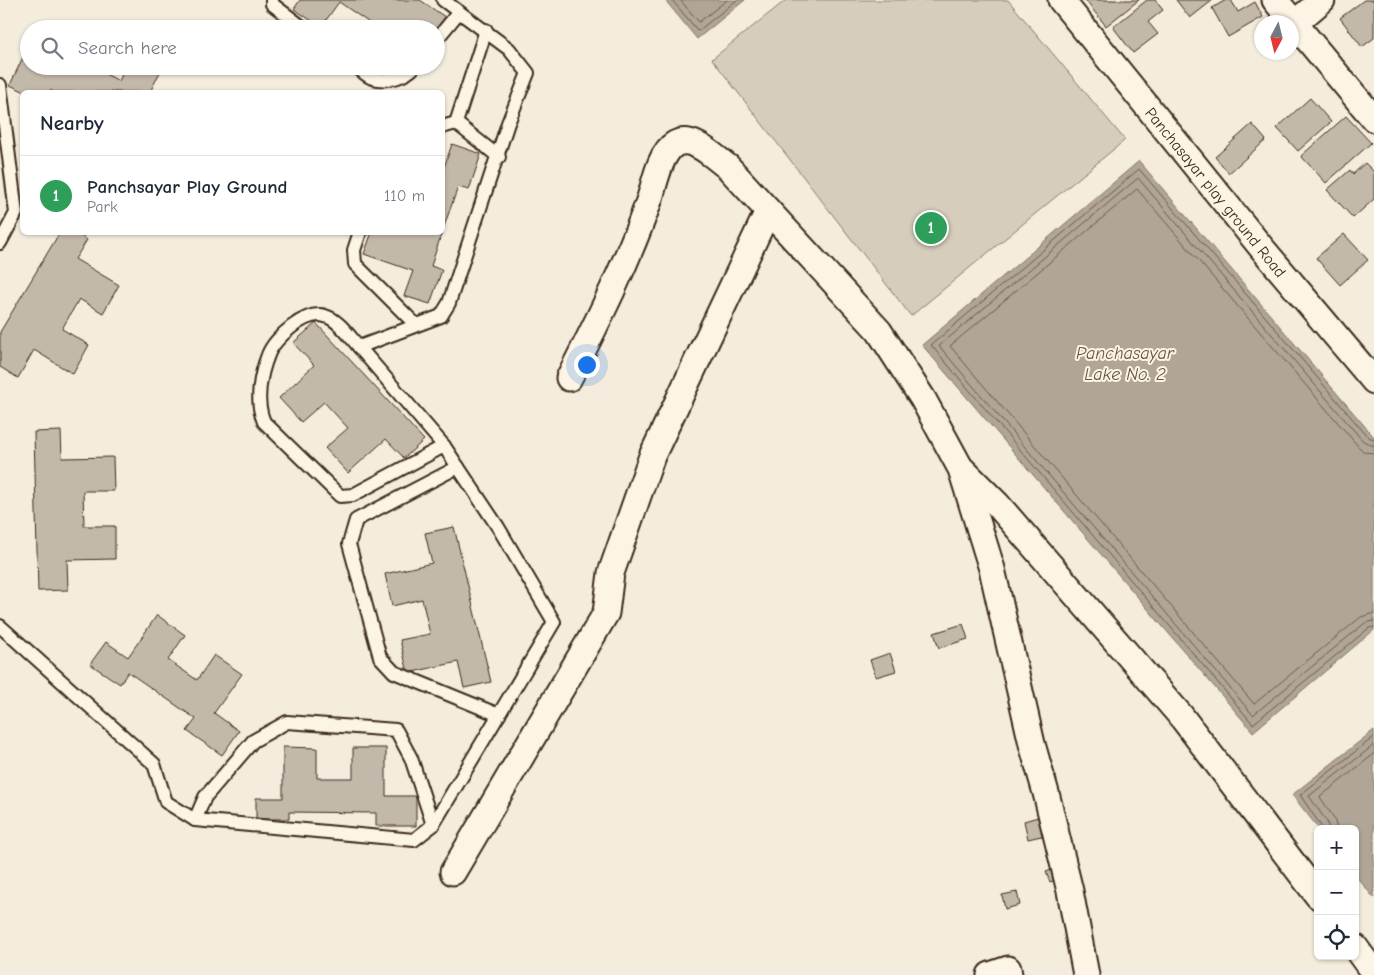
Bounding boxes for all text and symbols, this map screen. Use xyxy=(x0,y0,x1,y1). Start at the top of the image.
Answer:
north arrow xyxy=(1254,15,1299,60)
search box xyxy=(20,20,445,75)
icon: search xyxy=(38,34,66,62)
text: Search here xyxy=(78,37,177,59)
street label: Panchasayar play ground Road xyxy=(1141,104,1289,281)
text: Nearby xyxy=(40,111,104,135)
text: Panchsayar Play Ground xyxy=(87,176,287,198)
text: 1 xyxy=(53,187,59,205)
text: 110 m xyxy=(384,187,425,205)
text: Park xyxy=(87,198,118,216)
pin: 1 xyxy=(915,209,947,247)
water label: Panchasayar Lake No. 2 xyxy=(1076,343,1175,385)
your location xyxy=(574,352,600,378)
map controls xyxy=(1314,825,1359,960)
button: + xyxy=(1314,825,1359,870)
button: − xyxy=(1314,870,1359,915)
button: locate xyxy=(1314,915,1359,960)

